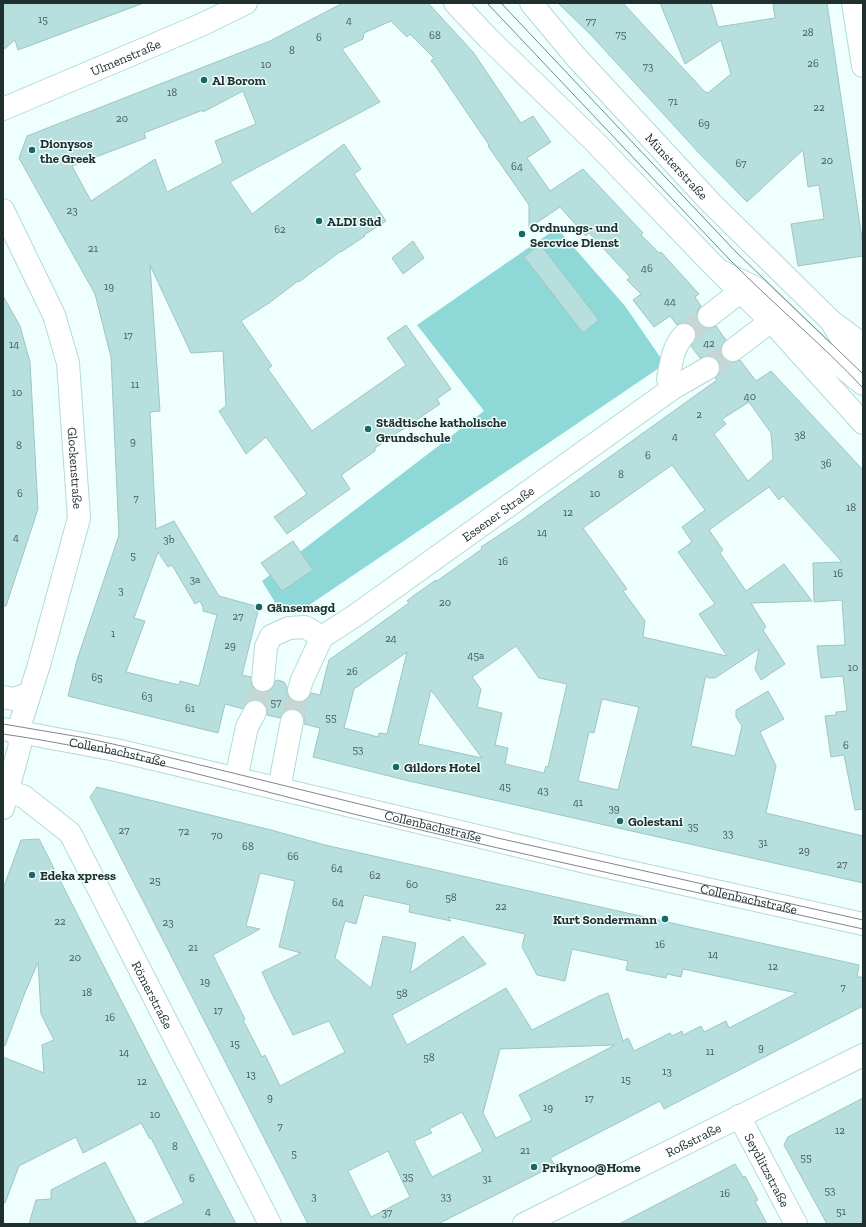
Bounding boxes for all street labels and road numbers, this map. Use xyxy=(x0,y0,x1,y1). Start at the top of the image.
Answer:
street label: Ulmenstraße xyxy=(88,36,163,79)
street label: Münsterstraße xyxy=(642,130,711,203)
street label: Glockenstraße xyxy=(65,427,85,510)
street label: Essener Straße xyxy=(459,483,537,545)
street label: Collenbachstraße xyxy=(68,734,168,770)
street label: Collenbachstraße xyxy=(383,807,483,845)
street label: Collenbachstraße xyxy=(699,881,799,917)
street label: Römerstraße xyxy=(129,958,176,1031)
street label: Roßstraße xyxy=(663,1120,724,1160)
street label: Seydlitzstraße xyxy=(741,1131,793,1210)

